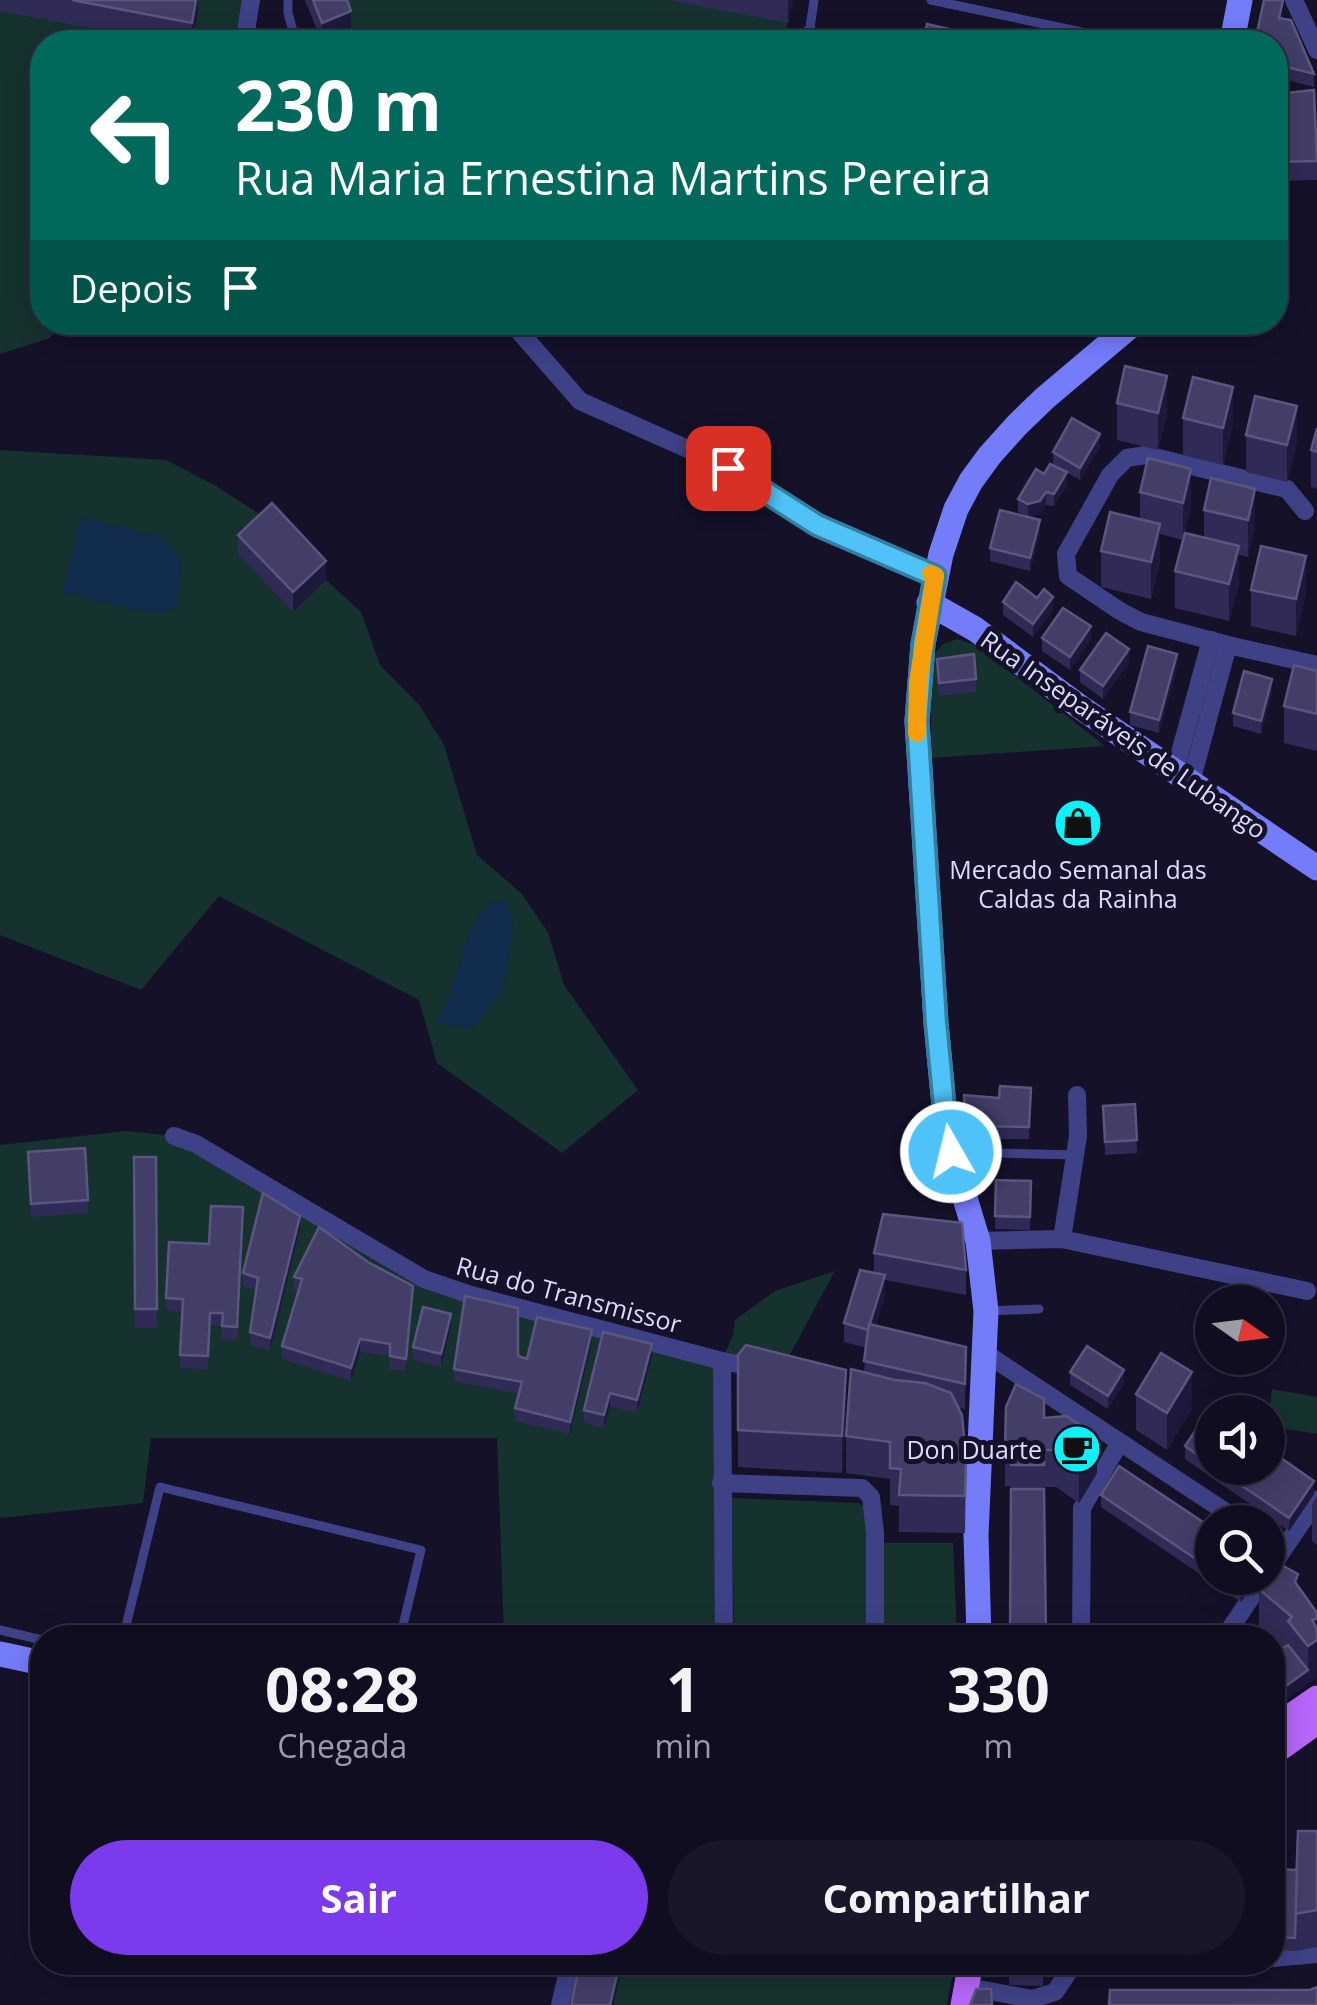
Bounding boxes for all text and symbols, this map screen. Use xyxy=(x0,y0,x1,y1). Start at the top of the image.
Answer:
text: 230 m xyxy=(235,56,442,152)
icon: left xyxy=(70,70,200,200)
text: Rua Maria Ernestina Martins Pereira xyxy=(235,147,991,208)
icon: arrive xyxy=(213,260,268,315)
text: Depois xyxy=(70,262,193,314)
pin xyxy=(686,426,771,511)
icon: arrive xyxy=(701,441,756,496)
street label: Rua Inseparáveis de Lubango xyxy=(974,622,1274,846)
shop icon: Mercado Semanal das Caldas da Rainha xyxy=(1052,797,1104,849)
place label: Mercado Semanal das Caldas da Rainha xyxy=(949,852,1207,915)
position arrow xyxy=(899,1100,1003,1204)
street label: Rua do Transmissor xyxy=(453,1248,685,1340)
north arrow xyxy=(1195,1285,1285,1375)
map controls xyxy=(1195,1285,1285,1595)
button: sound xyxy=(1195,1395,1285,1485)
cafe icon: Don Duarte xyxy=(1051,1423,1103,1475)
place label: Don Duarte xyxy=(906,1432,1042,1466)
button: search xyxy=(1195,1505,1285,1595)
text: 08:28 xyxy=(265,1648,419,1730)
text: 1 xyxy=(666,1648,700,1730)
text: 330 xyxy=(947,1648,1050,1730)
text: Chegada xyxy=(277,1724,407,1767)
text: min xyxy=(655,1724,712,1767)
text: m xyxy=(984,1724,1013,1767)
button: Sair xyxy=(70,1840,648,1955)
button: Compartilhar xyxy=(668,1840,1245,1955)

